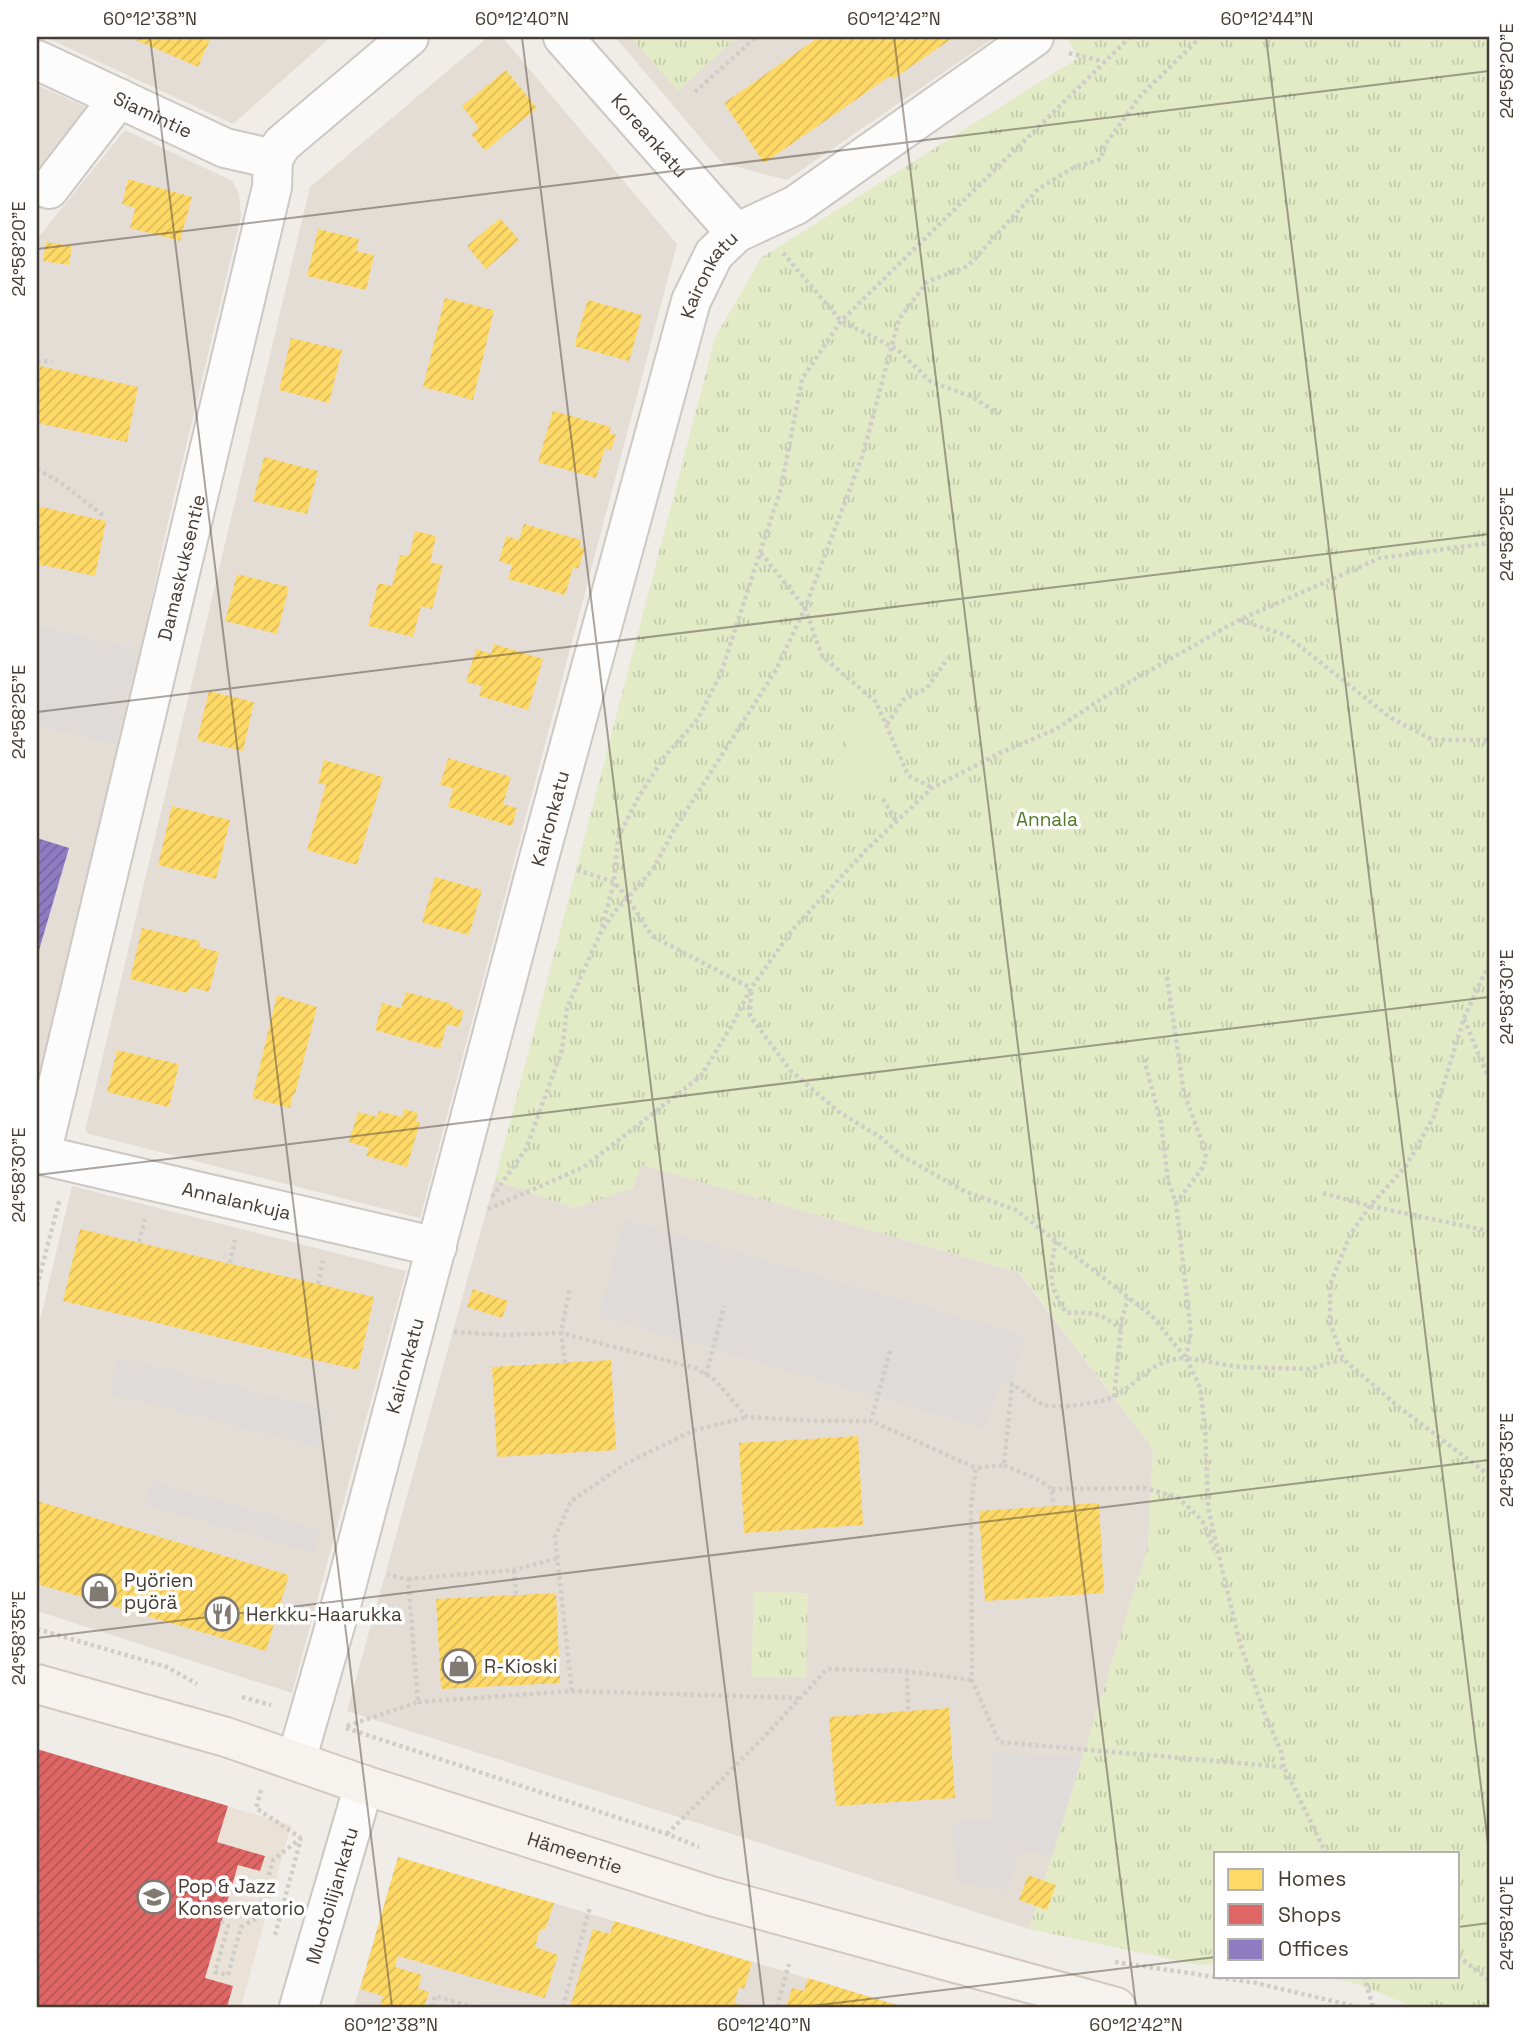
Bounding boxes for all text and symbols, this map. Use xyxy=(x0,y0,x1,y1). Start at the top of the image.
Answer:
text: 60°12'38"N xyxy=(103,7,197,30)
text: 60°12'40"N xyxy=(475,7,569,30)
text: 60°12'42"N xyxy=(847,7,941,30)
text: 60°12'44"N xyxy=(1220,7,1314,30)
text: 24°58'20"E xyxy=(1495,23,1518,119)
street label: Siamintie xyxy=(109,86,196,144)
street label: Koreankatu xyxy=(605,88,693,183)
text: 24°58'20"E xyxy=(7,201,30,297)
street label: Kaironkatu xyxy=(675,226,743,321)
text: 24°58'25"E xyxy=(1495,487,1518,581)
street label: Damaskuksentie xyxy=(152,492,211,643)
text: 24°58'25"E xyxy=(7,665,30,759)
street label: Kaironkatu xyxy=(525,768,575,869)
park label: Annala xyxy=(1016,807,1078,832)
text: 24°58'30"E xyxy=(1495,949,1518,1045)
text: 24°58'30"E xyxy=(7,1127,30,1223)
street label: Annalankuja xyxy=(180,1176,294,1226)
street label: Kaironkatu xyxy=(380,1315,430,1416)
text: 24°58'35"E xyxy=(1495,1413,1518,1507)
place label: Pyörien pyörä xyxy=(124,1568,194,1615)
shop icon: Pyörien pyörä xyxy=(80,1572,118,1610)
text: 24°58'35"E xyxy=(7,1591,30,1685)
restaurant icon: Herkku-Haarukka xyxy=(203,1595,241,1633)
place label: Herkku-Haarukka xyxy=(246,1602,402,1627)
shop icon: R-Kioski xyxy=(440,1647,478,1685)
place label: R-Kioski xyxy=(484,1654,558,1679)
street label: Muotoilijankatu xyxy=(300,1824,364,1967)
street label: Hämeentie xyxy=(524,1826,626,1880)
legend xyxy=(1214,1852,1460,1978)
text: Homes xyxy=(1278,1865,1346,1892)
place label: Pop & Jazz Konservatorio xyxy=(178,1874,305,1921)
text: 24°58'40"E xyxy=(1495,1876,1518,1970)
school or university icon: Pop & Jazz Konservatorio xyxy=(135,1878,173,1916)
text: Shops xyxy=(1278,1901,1341,1928)
text: Offices xyxy=(1278,1935,1349,1962)
text: 60°12'38"N xyxy=(344,2013,438,2036)
text: 60°12'40"N xyxy=(717,2013,811,2036)
text: 60°12'42"N xyxy=(1089,2013,1183,2036)

